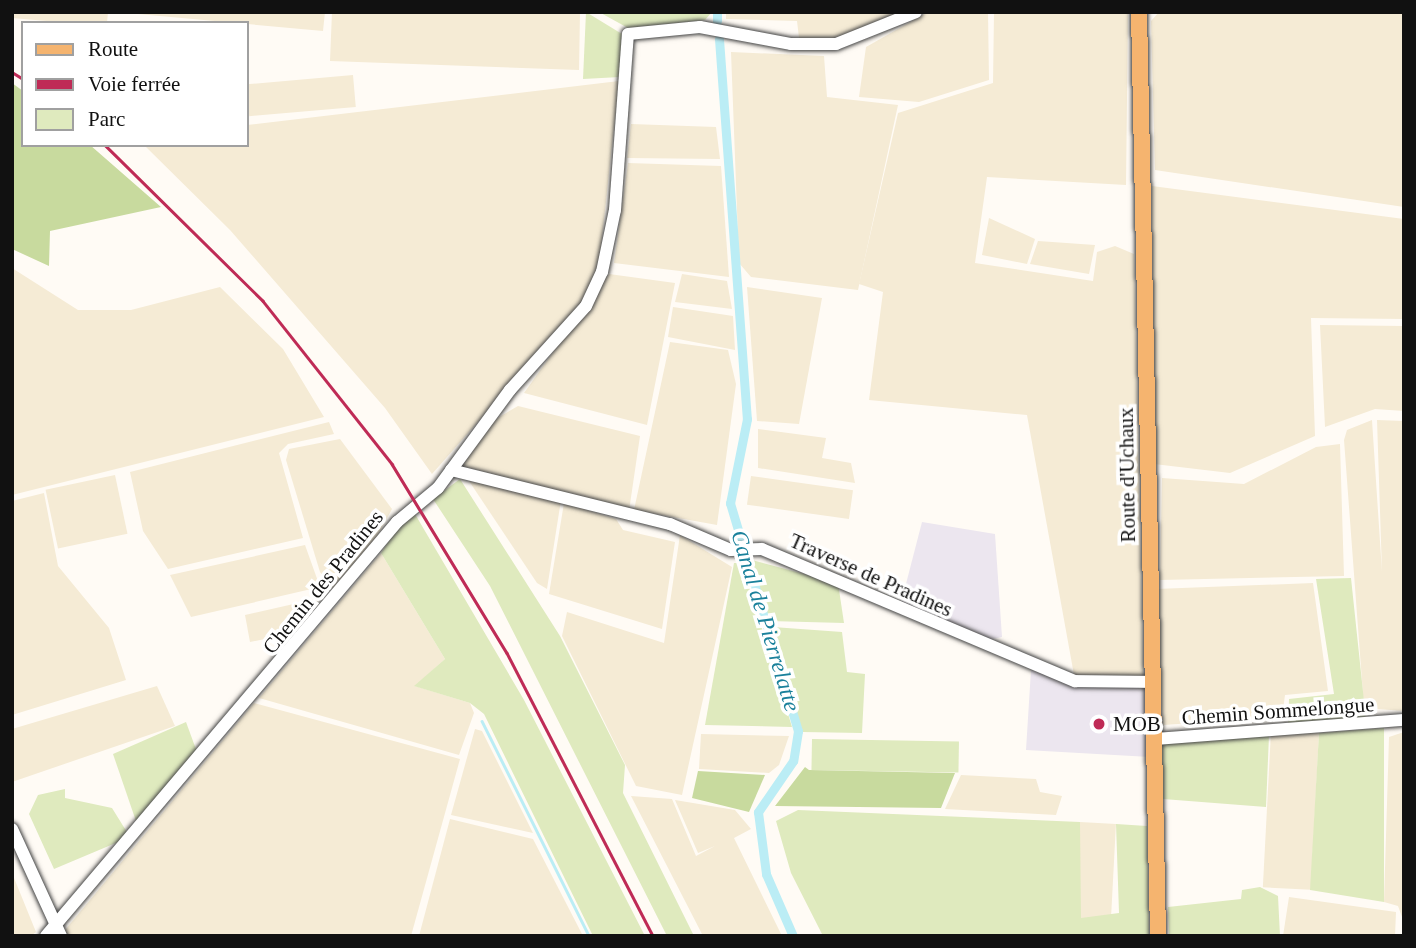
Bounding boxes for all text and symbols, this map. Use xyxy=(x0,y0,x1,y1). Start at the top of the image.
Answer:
legend xyxy=(21,21,248,147)
text: Route xyxy=(88,37,138,61)
text: Voie ferrée xyxy=(88,72,180,96)
text: Parc xyxy=(88,107,125,131)
street label: Route d'Uchaux xyxy=(1113,407,1141,543)
street label: Chemin des Pradines xyxy=(257,505,389,659)
water label: Canal de Pierrelatte xyxy=(724,527,806,715)
street label: Traverse de Pradines xyxy=(786,528,956,622)
street label: Chemin Sommelongue xyxy=(1181,692,1375,730)
place label: MOB xyxy=(1113,711,1161,737)
marker: MOB xyxy=(1091,716,1107,732)

